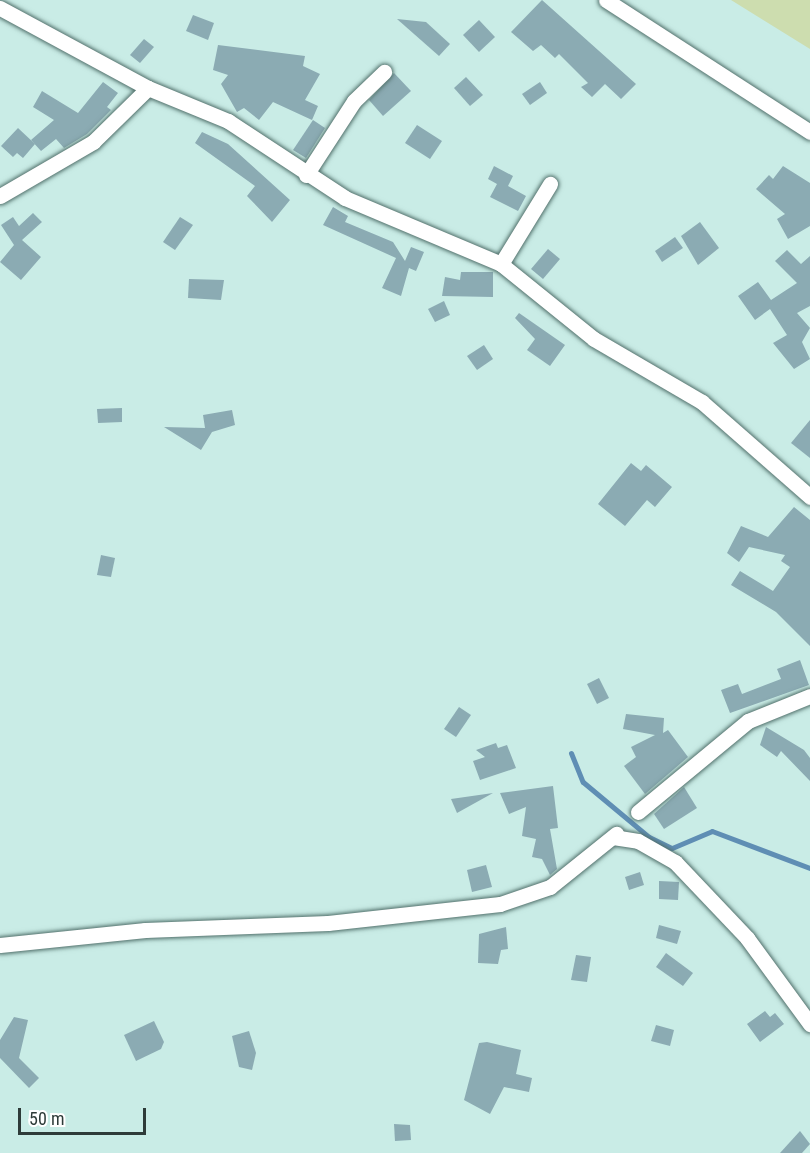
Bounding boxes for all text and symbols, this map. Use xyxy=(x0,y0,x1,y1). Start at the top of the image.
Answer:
scale bar xyxy=(21,1096,148,1134)
text: 50 m xyxy=(29,1108,64,1129)

